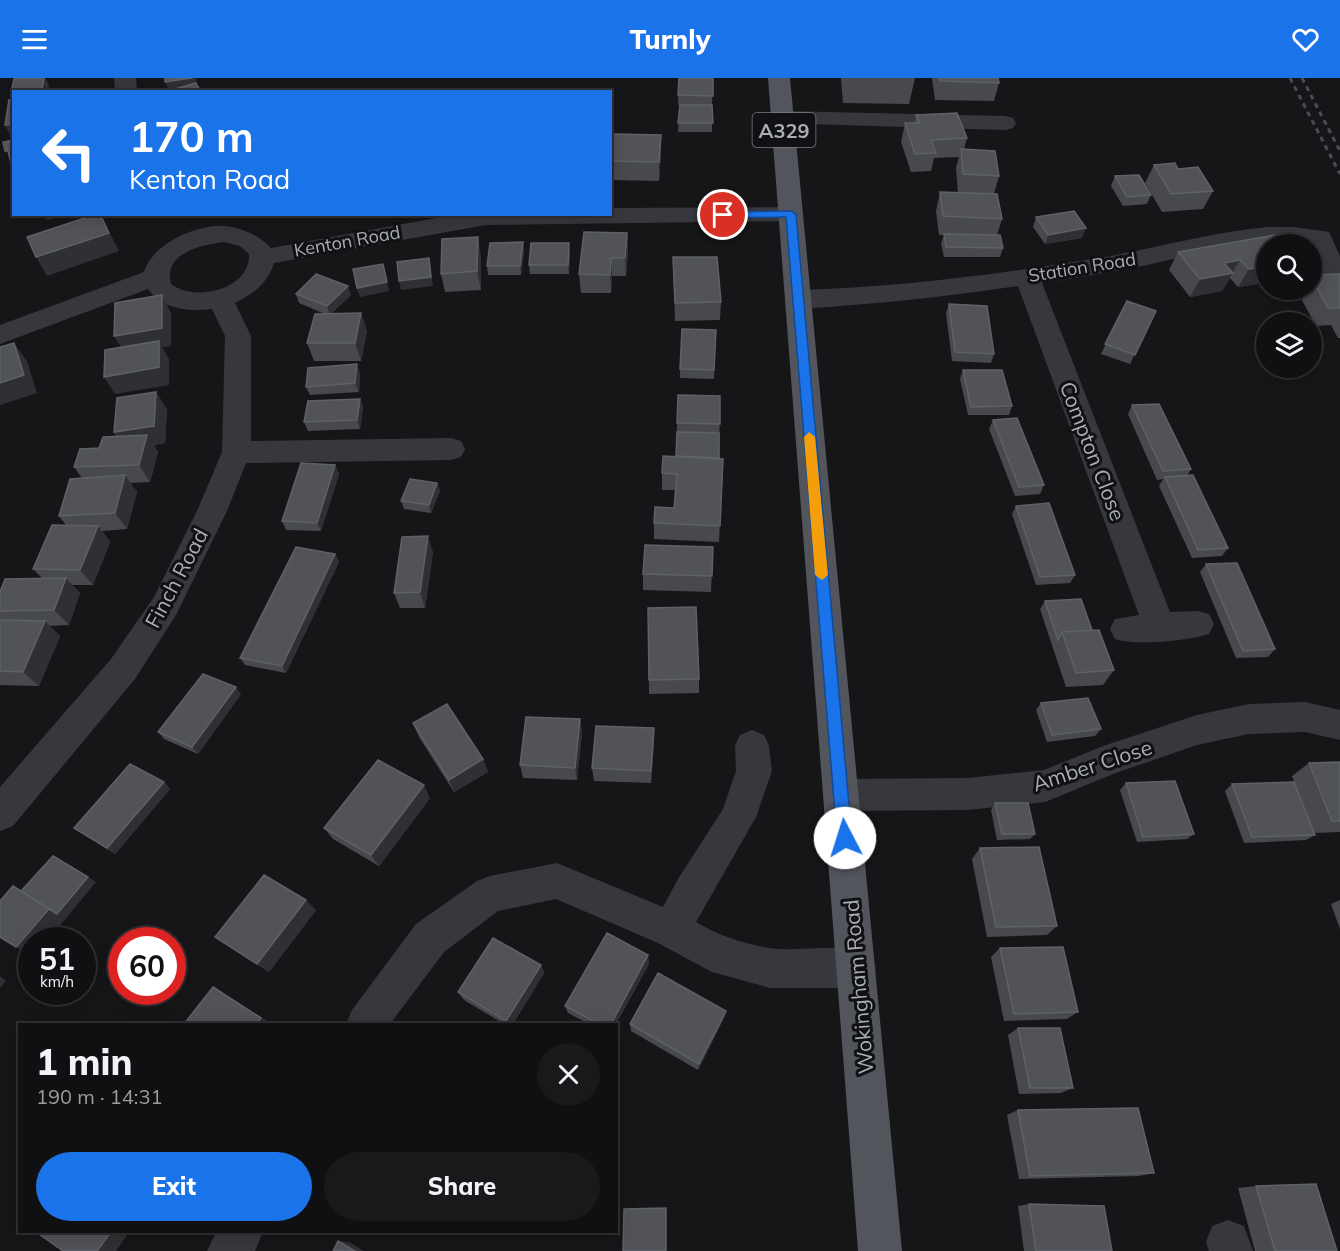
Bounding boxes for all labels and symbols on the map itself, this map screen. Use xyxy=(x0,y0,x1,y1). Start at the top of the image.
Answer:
road number: A329 xyxy=(752,113,816,147)
pin xyxy=(697,189,748,240)
street label: Kenton Road xyxy=(292,220,402,262)
street label: Station Road xyxy=(1027,247,1137,287)
street label: Compton Close xyxy=(1055,378,1131,524)
street label: Finch Road xyxy=(139,524,213,632)
street label: Amber Close xyxy=(1029,733,1155,797)
position arrow xyxy=(813,806,877,870)
street label: Wokingham Road xyxy=(837,899,879,1075)
speed limit sign: 60 xyxy=(108,927,186,1005)

